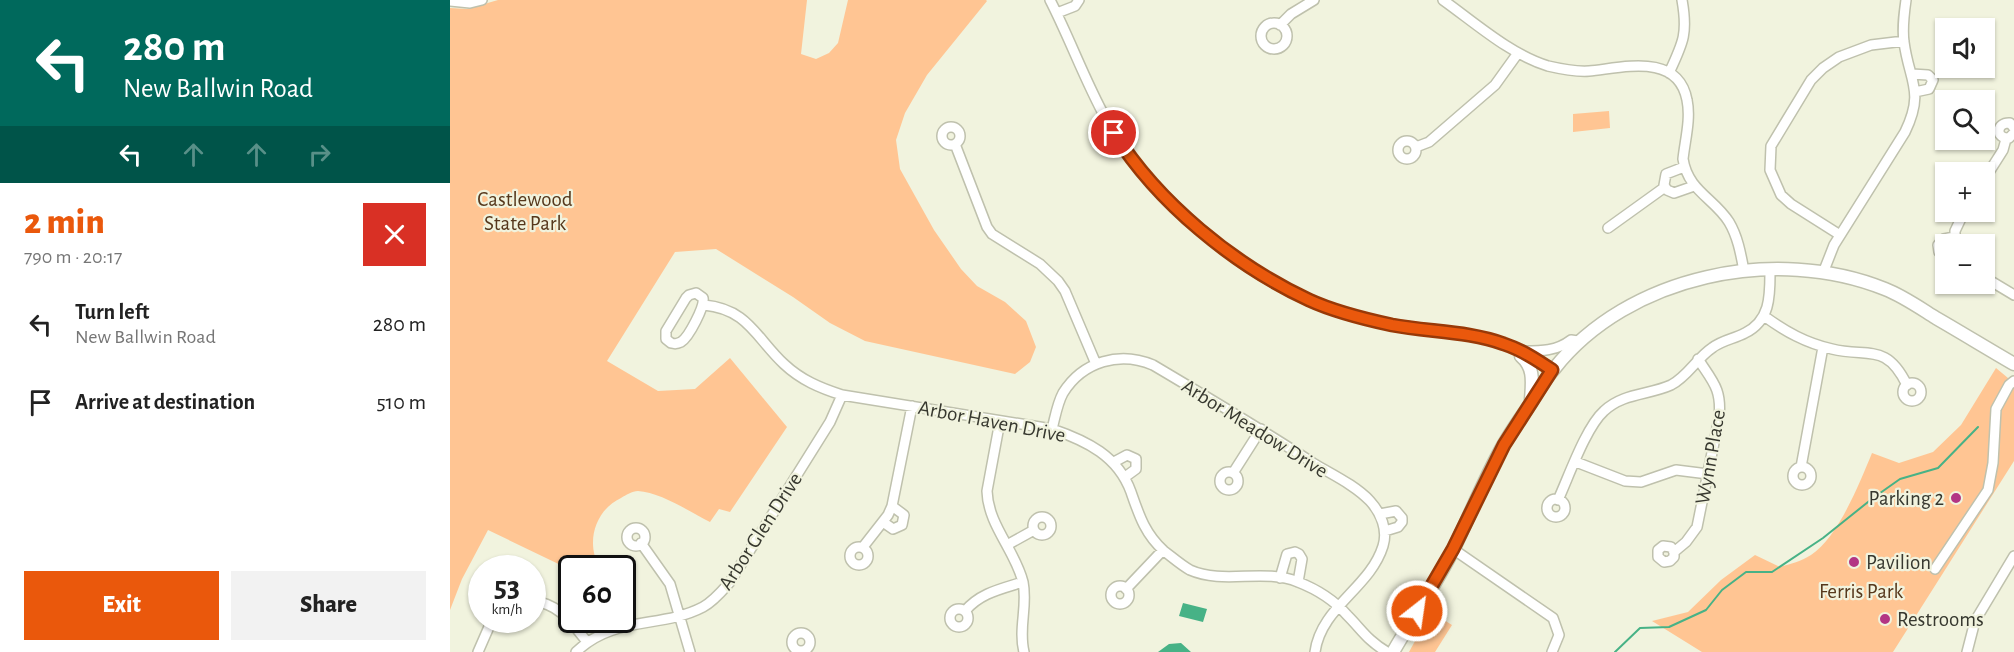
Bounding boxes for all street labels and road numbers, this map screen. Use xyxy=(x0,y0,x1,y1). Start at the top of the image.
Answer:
street label: Arbor Meadow Drive xyxy=(1178,375,1331,482)
street label: Arbor Haven Drive xyxy=(917,397,1067,446)
street label: Wynn Place xyxy=(1692,408,1729,506)
street label: Arbor Glen Drive xyxy=(715,469,806,594)

